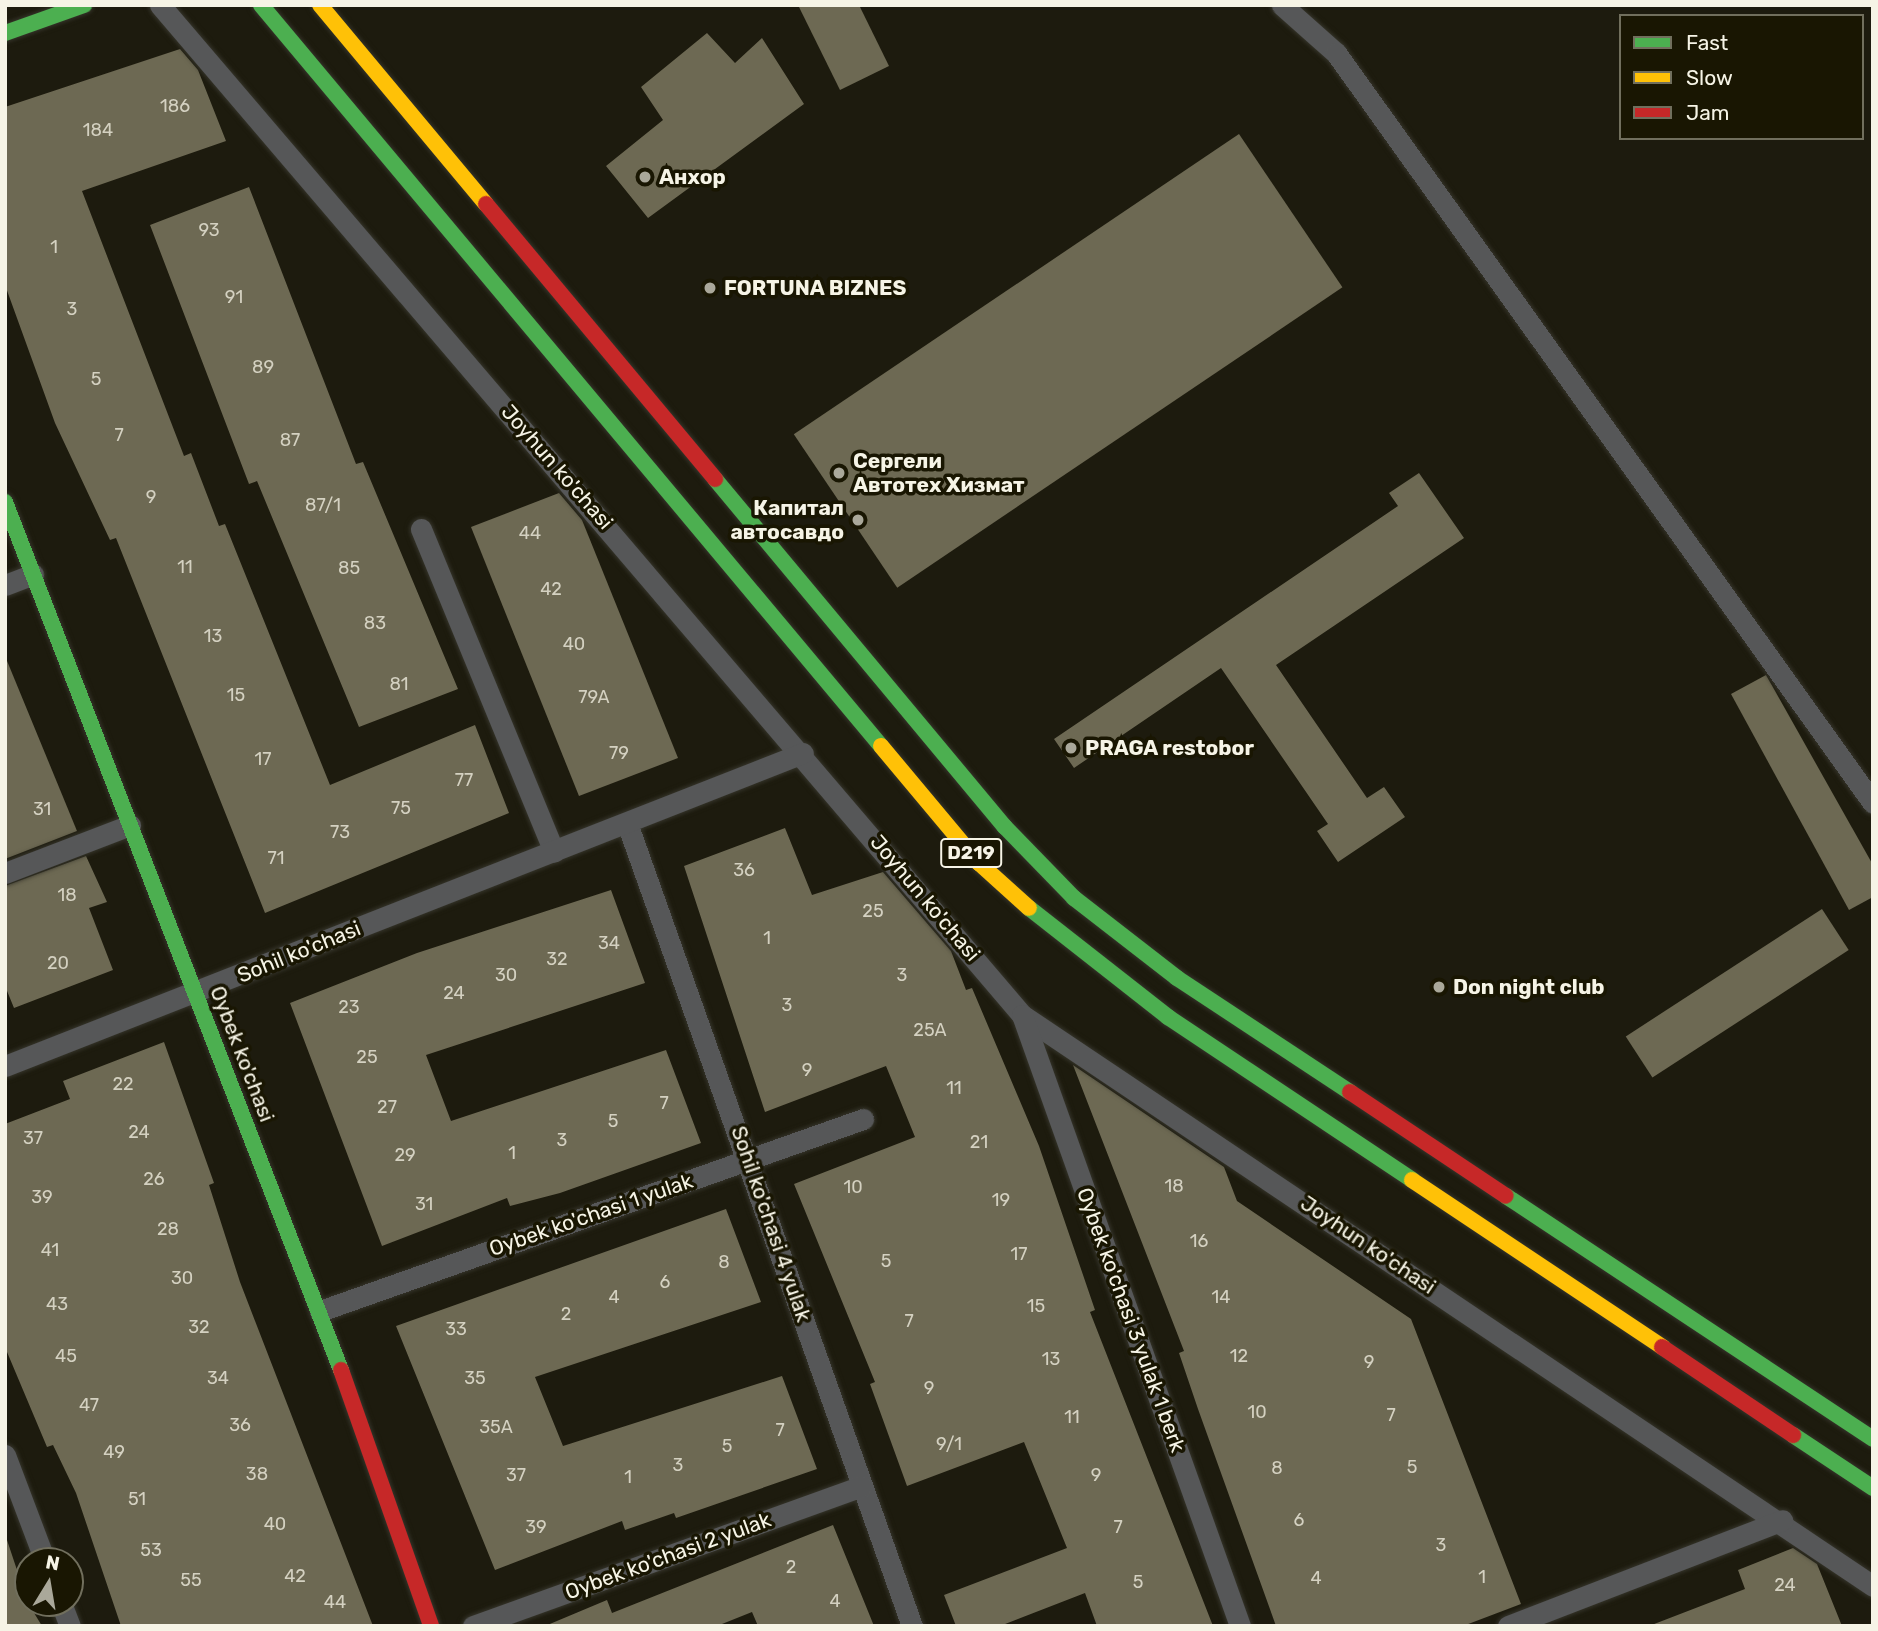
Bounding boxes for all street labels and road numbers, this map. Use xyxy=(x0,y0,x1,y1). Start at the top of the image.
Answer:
street label: Joyhun ko'chasi xyxy=(496,399,618,535)
street label: Joyhun ko'chasi xyxy=(865,830,985,966)
road number: D219 xyxy=(940,838,1002,868)
street label: Sohil ko'chasi xyxy=(234,916,364,988)
street label: Oybek ko'chasi xyxy=(205,982,279,1126)
street label: Sohil ko'chasi 4 yulak xyxy=(726,1123,816,1325)
street label: Oybek ko'chasi 1 yulak xyxy=(485,1168,697,1262)
street label: Oybek ko'chasi 3 yulak 1 berk xyxy=(1071,1184,1191,1456)
street label: Joyhun ko'chasi xyxy=(1296,1191,1440,1299)
street label: Oybek ko'chasi 2 yulak xyxy=(561,1507,775,1605)

